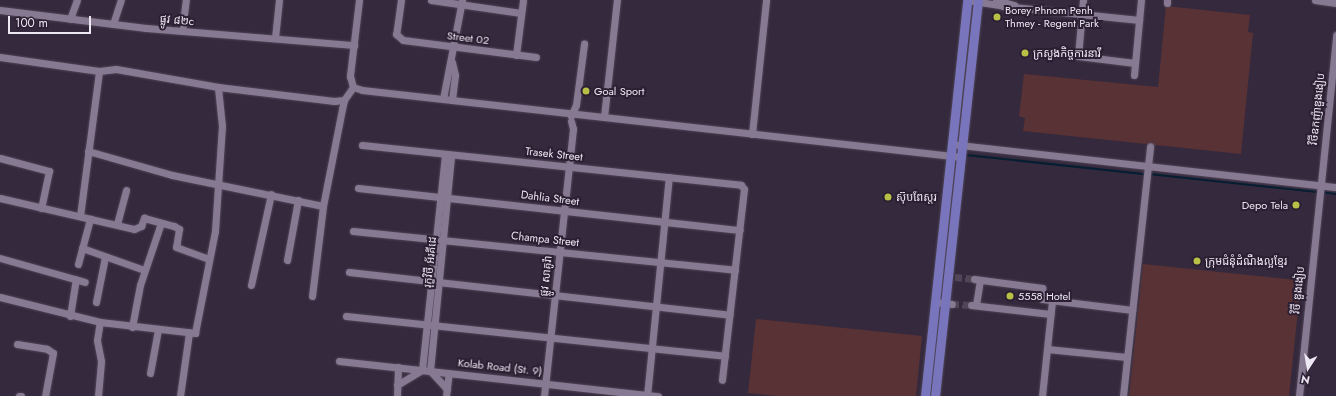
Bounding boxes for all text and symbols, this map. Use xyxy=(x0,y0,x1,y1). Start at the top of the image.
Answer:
place label: Borey Phnom Penh Thmey - Regent Park xyxy=(1005,4,1099,30)
scale bar xyxy=(10,8,93,34)
street label: ផ្លូវ ៨២c xyxy=(159,12,195,28)
marker: Borey Phnom Penh Thmey - Regent Park xyxy=(992,12,1002,22)
text: 100 m xyxy=(15,14,48,32)
street label: Street 02 xyxy=(446,29,490,47)
place label: ក្រសួងកិច្ចការនារី xyxy=(1033,46,1101,60)
marker: ក្រសួងកិច្ចការនារី xyxy=(1020,48,1030,58)
street label: វិថីឧកញ៉ាឌួងងៀប xyxy=(1307,72,1327,146)
place label: Goal Sport xyxy=(594,84,644,98)
marker: Goal Sport xyxy=(581,86,591,96)
street label: Trasek Street xyxy=(525,144,583,164)
street label: Dahlia Street xyxy=(520,188,580,208)
place label: ស៊ុបពែស្តរ xyxy=(896,190,937,204)
marker: ស៊ុបពែស្តរ xyxy=(883,192,893,202)
place label: Depo Tela xyxy=(1242,198,1288,212)
marker: Depo Tela xyxy=(1291,200,1301,210)
street label: Champa Street xyxy=(510,229,580,249)
street label: រុក្ខវិថី អ័រគីដេ xyxy=(421,236,439,288)
place label: ក្រុមជំនុំដំណឹងល្អខ្មែរ xyxy=(1205,254,1287,268)
street label: ផ្លូវ សាគូរ៉ា xyxy=(537,255,555,297)
marker: ក្រុមជំនុំដំណឹងល្អខ្មែរ xyxy=(1192,256,1202,266)
street label: វិថី ឌួងងៀប xyxy=(1289,265,1307,315)
place label: 5558 Hotel xyxy=(1018,289,1071,303)
marker: 5558 Hotel xyxy=(1005,291,1015,301)
north arrow xyxy=(1288,348,1328,388)
street label: Kolab Road (St. 9) xyxy=(457,356,543,378)
text: N xyxy=(1300,371,1311,388)

